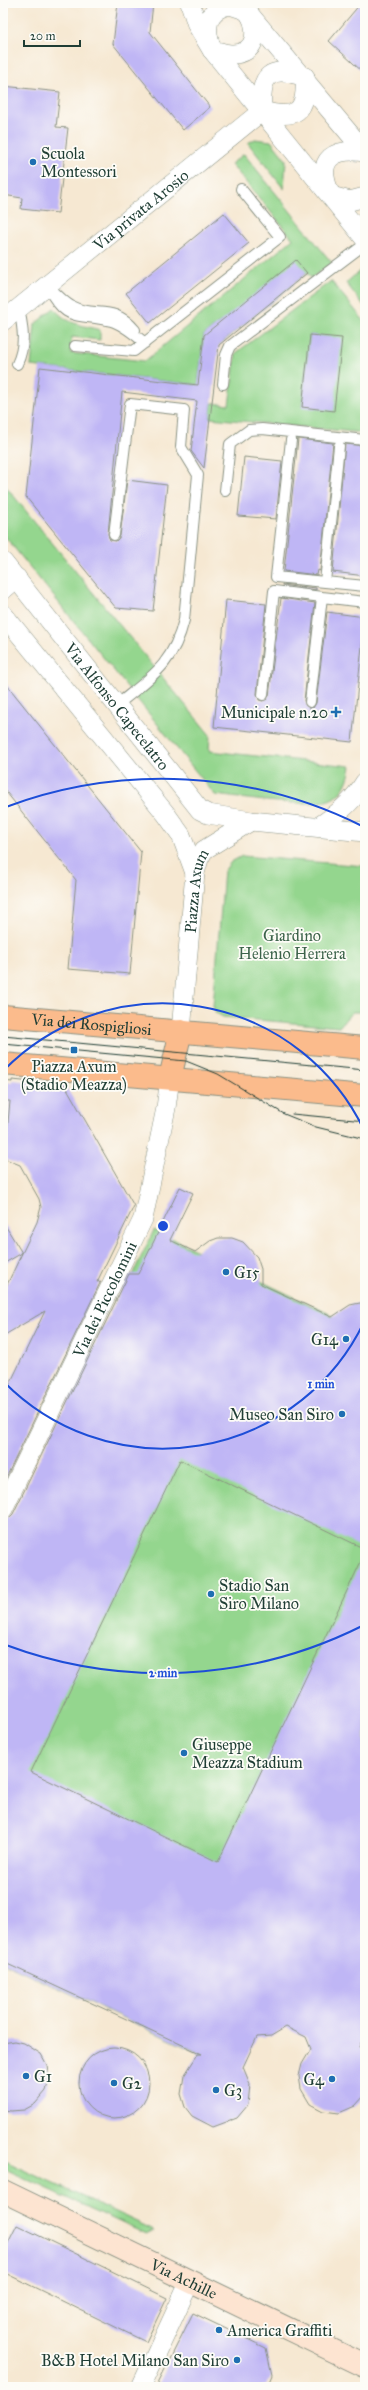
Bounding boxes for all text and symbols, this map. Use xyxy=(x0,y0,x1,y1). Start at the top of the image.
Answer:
scale bar xyxy=(24,22,80,48)
text: 20 m xyxy=(30,29,56,43)
place label: Scuola Montessori xyxy=(41,144,117,181)
marker: Scuola Montessori xyxy=(28,157,38,167)
street label: Via privata Arosio xyxy=(88,166,192,255)
street label: Via Alfonso Capecelatro xyxy=(60,638,173,774)
place label: Municipale n.20 xyxy=(221,703,328,722)
marker: Municipale n.20 xyxy=(331,707,341,717)
street label: Piazza Axum xyxy=(181,845,213,934)
park label: Giardino Helenio Herrera xyxy=(238,926,346,963)
street label: Via dei Rospigliosi xyxy=(30,1009,153,1039)
marker: Piazza Axum (Stadio Meazza) xyxy=(69,1045,79,1055)
place label: Piazza Axum (Stadio Meazza) xyxy=(21,1057,127,1095)
centre of rings xyxy=(156,1219,170,1233)
street label: Via dei Piccolomini xyxy=(68,1238,141,1361)
place label: G15 xyxy=(234,1263,260,1282)
marker: G15 xyxy=(221,1267,231,1277)
place label: G14 xyxy=(311,1330,339,1349)
marker: G14 xyxy=(341,1334,351,1344)
text: 1 min xyxy=(307,1377,335,1391)
place label: Museo San Siro xyxy=(229,1405,334,1424)
marker: Museo San Siro xyxy=(337,1409,347,1419)
place label: Stadio San Siro Milano xyxy=(219,1576,299,1613)
marker: Stadio San Siro Milano xyxy=(206,1589,216,1599)
text: 2 min xyxy=(149,1666,178,1680)
place label: Giuseppe Meazza Stadium xyxy=(192,1735,303,1772)
marker: Giuseppe Meazza Stadium xyxy=(179,1748,189,1758)
place label: G1 xyxy=(34,2067,52,2086)
place label: G4 xyxy=(303,2070,325,2089)
marker: G1 xyxy=(21,2071,31,2081)
place label: G2 xyxy=(122,2074,142,2093)
marker: G4 xyxy=(327,2074,337,2084)
marker: G2 xyxy=(109,2078,119,2088)
place label: G3 xyxy=(224,2081,242,2100)
marker: G3 xyxy=(211,2085,221,2095)
street label: Via Achille xyxy=(146,2254,220,2303)
place label: America Graffiti xyxy=(226,2321,333,2340)
marker: America Graffiti xyxy=(214,2325,224,2335)
place label: B&B Hotel Milano San Siro xyxy=(41,2351,229,2370)
marker: B&B Hotel Milano San Siro xyxy=(232,2355,242,2365)

